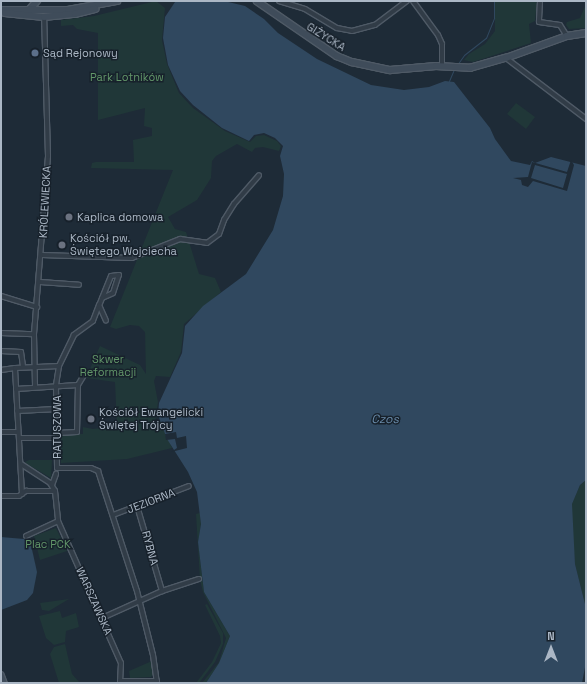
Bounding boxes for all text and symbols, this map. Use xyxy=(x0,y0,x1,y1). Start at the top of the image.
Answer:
street label: GIŻYCKA xyxy=(304,20,348,54)
place label: Sąd Rejonowy xyxy=(43,46,118,60)
marker: Sąd Rejonowy xyxy=(30,48,40,58)
park label: Park Lotników xyxy=(90,70,164,84)
street label: KRÓLEWIECKA xyxy=(37,165,53,239)
place label: Kaplica domowa xyxy=(77,210,163,224)
marker: Kaplica domowa xyxy=(64,212,74,222)
place label: Kościół pw. Świętego Wojciecha xyxy=(70,232,177,258)
marker: Kościół pw. Świętego Wojciecha xyxy=(57,240,67,250)
park label: Skwer Reformacji xyxy=(80,353,136,379)
street label: RATUSZOWA xyxy=(50,395,64,459)
place label: Kościół Ewangelicki Świętej Trójcy xyxy=(99,406,203,432)
water label: Czos xyxy=(371,413,399,427)
marker: Kościół Ewangelicki Świętej Trójcy xyxy=(86,414,96,424)
street label: JEZIORNA xyxy=(125,486,177,516)
street label: RYBNA xyxy=(139,529,161,567)
park label: Plac PCK xyxy=(25,537,71,551)
street label: WARSZAWSKA xyxy=(73,565,115,637)
north arrow xyxy=(531,628,571,668)
text: N xyxy=(547,629,555,643)

